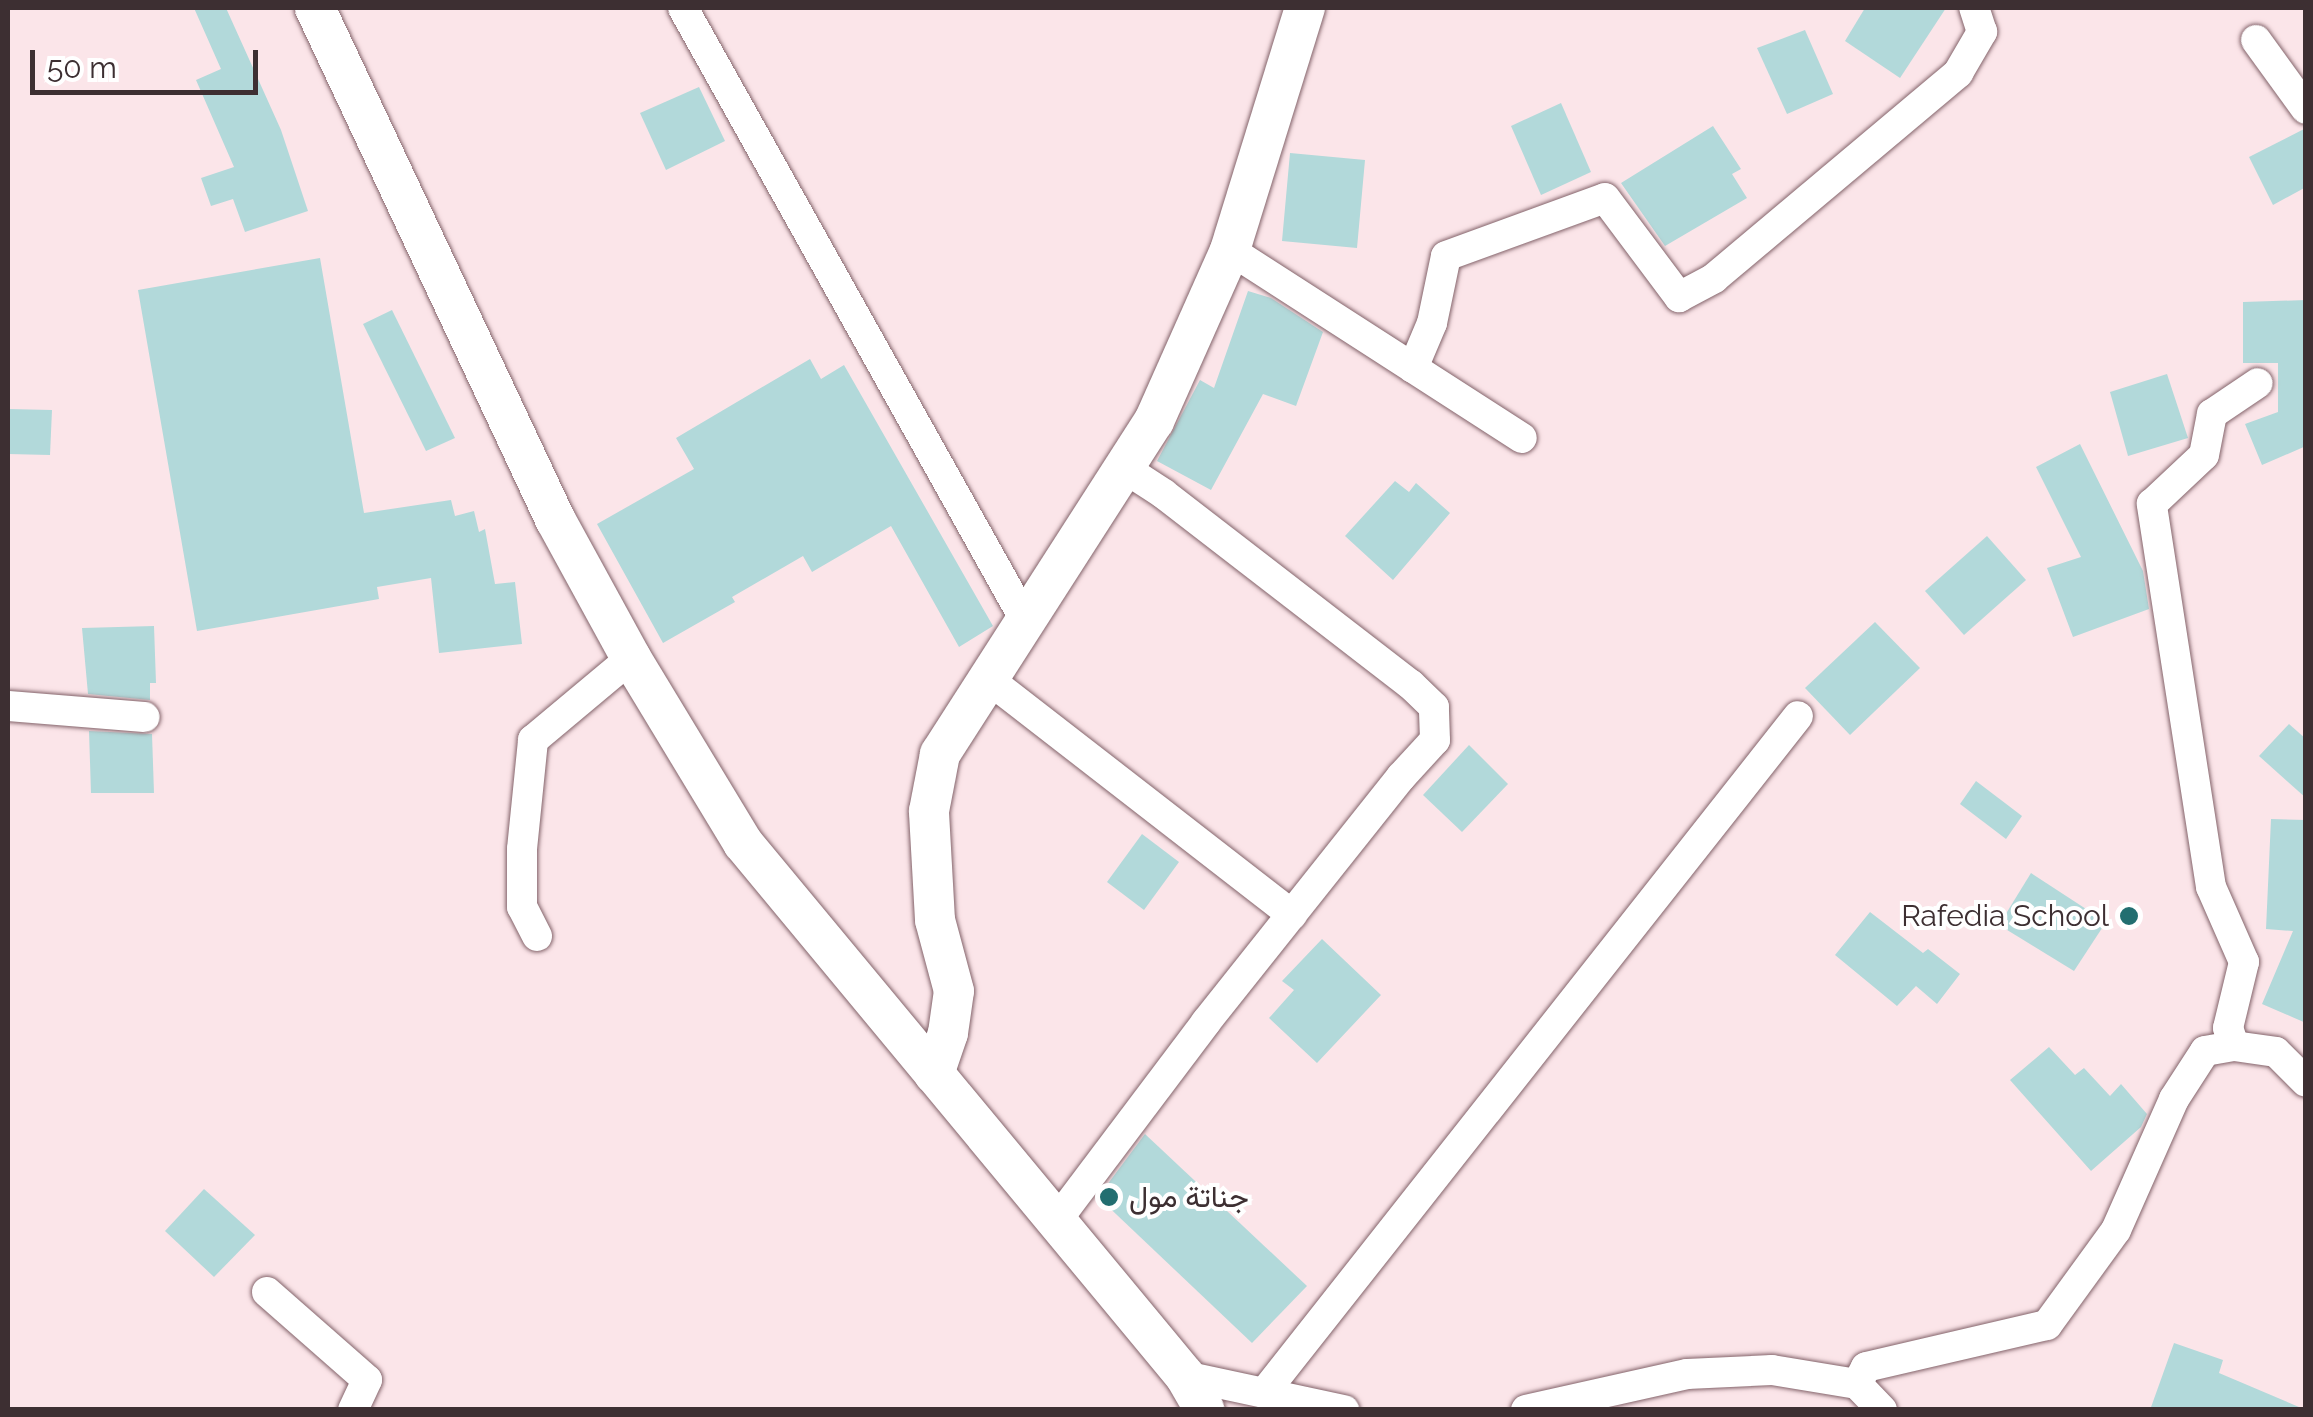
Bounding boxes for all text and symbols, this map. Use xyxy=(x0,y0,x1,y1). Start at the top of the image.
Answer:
scale bar xyxy=(35,30,262,92)
text: 50 m xyxy=(47,50,117,85)
place label: Rafedia School xyxy=(1901,898,2109,934)
marker: Rafedia School xyxy=(2118,905,2140,927)
place label: جناتة مول xyxy=(1129,1179,1249,1215)
marker: جناتة مول xyxy=(1098,1186,1120,1208)

